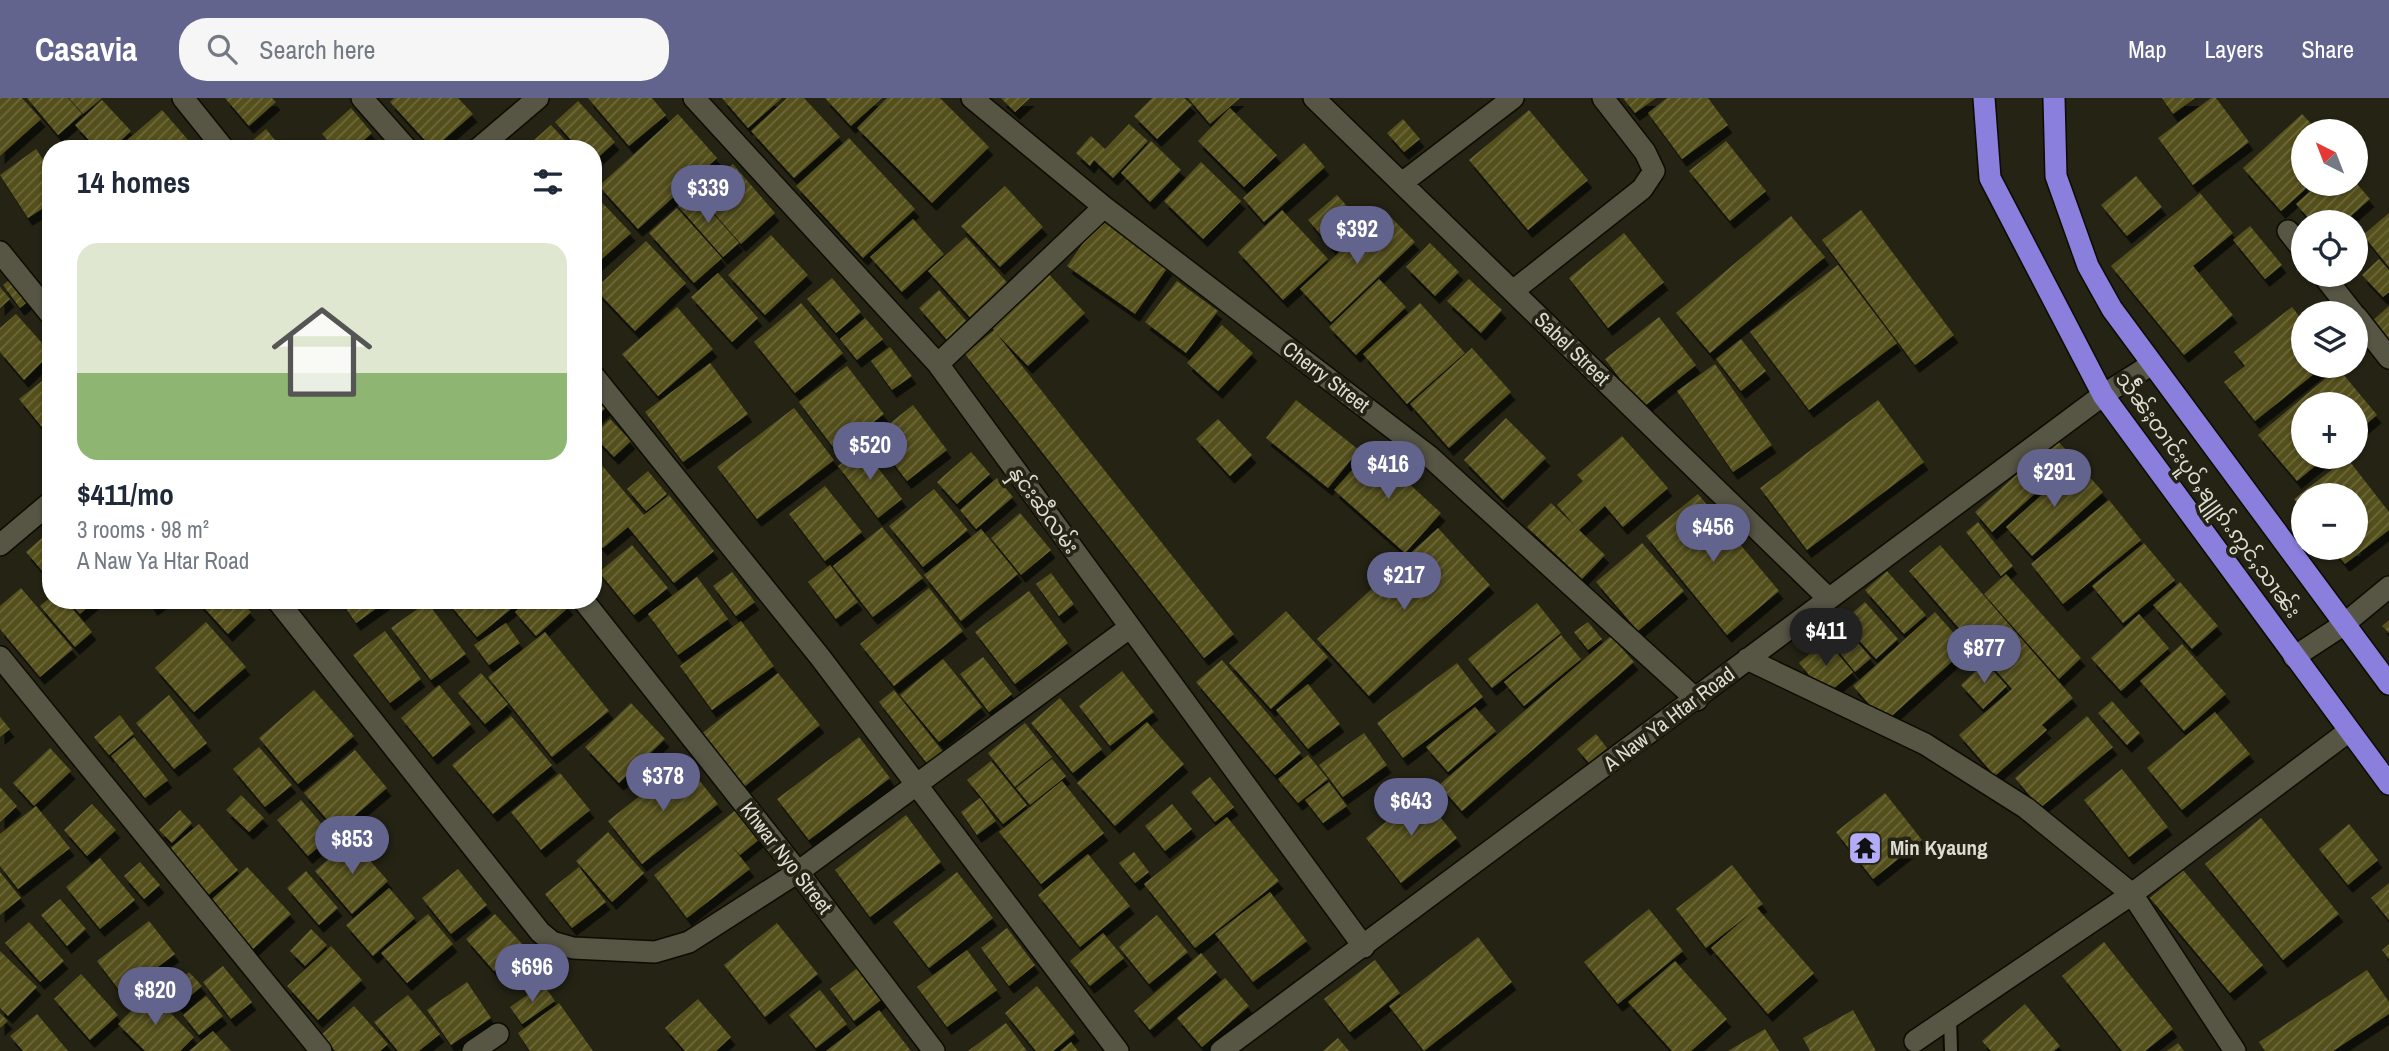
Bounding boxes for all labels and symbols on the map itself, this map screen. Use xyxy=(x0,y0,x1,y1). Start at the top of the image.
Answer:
north arrow xyxy=(2291,119,2368,196)
pin: $339 xyxy=(667,166,749,225)
pin: $392 xyxy=(1316,206,1398,266)
street label: Sabel Street xyxy=(1528,305,1617,392)
street label: Cherry Street xyxy=(1277,334,1376,419)
street label: သဵႅၼ်ႈတၢင်းပူဝ်ႇၶျူၵ်ႉဢွင်ႇသၢၼ်း xyxy=(2106,365,2309,626)
pin: $520 xyxy=(829,422,911,482)
pin: $416 xyxy=(1347,442,1429,501)
pin: $291 xyxy=(2013,450,2095,509)
street label: နှင်းဆီလမ်း xyxy=(1000,459,1087,562)
pin: $456 xyxy=(1672,504,1754,564)
pin: $217 xyxy=(1363,552,1445,612)
pin: $411 xyxy=(1785,608,1867,668)
pin: $877 xyxy=(1943,626,2025,685)
street label: A Naw Ya Htar Road xyxy=(1596,660,1740,778)
pin: $378 xyxy=(622,754,704,813)
pin: $643 xyxy=(1370,778,1452,838)
street label: Khwar Nyo Street xyxy=(733,796,839,920)
pin: $853 xyxy=(311,816,393,876)
temple icon: Min Kyaung xyxy=(1846,829,1884,867)
place label: Min Kyaung xyxy=(1890,833,1988,862)
pin: $696 xyxy=(491,944,573,1004)
pin: $820 xyxy=(114,968,196,1027)

